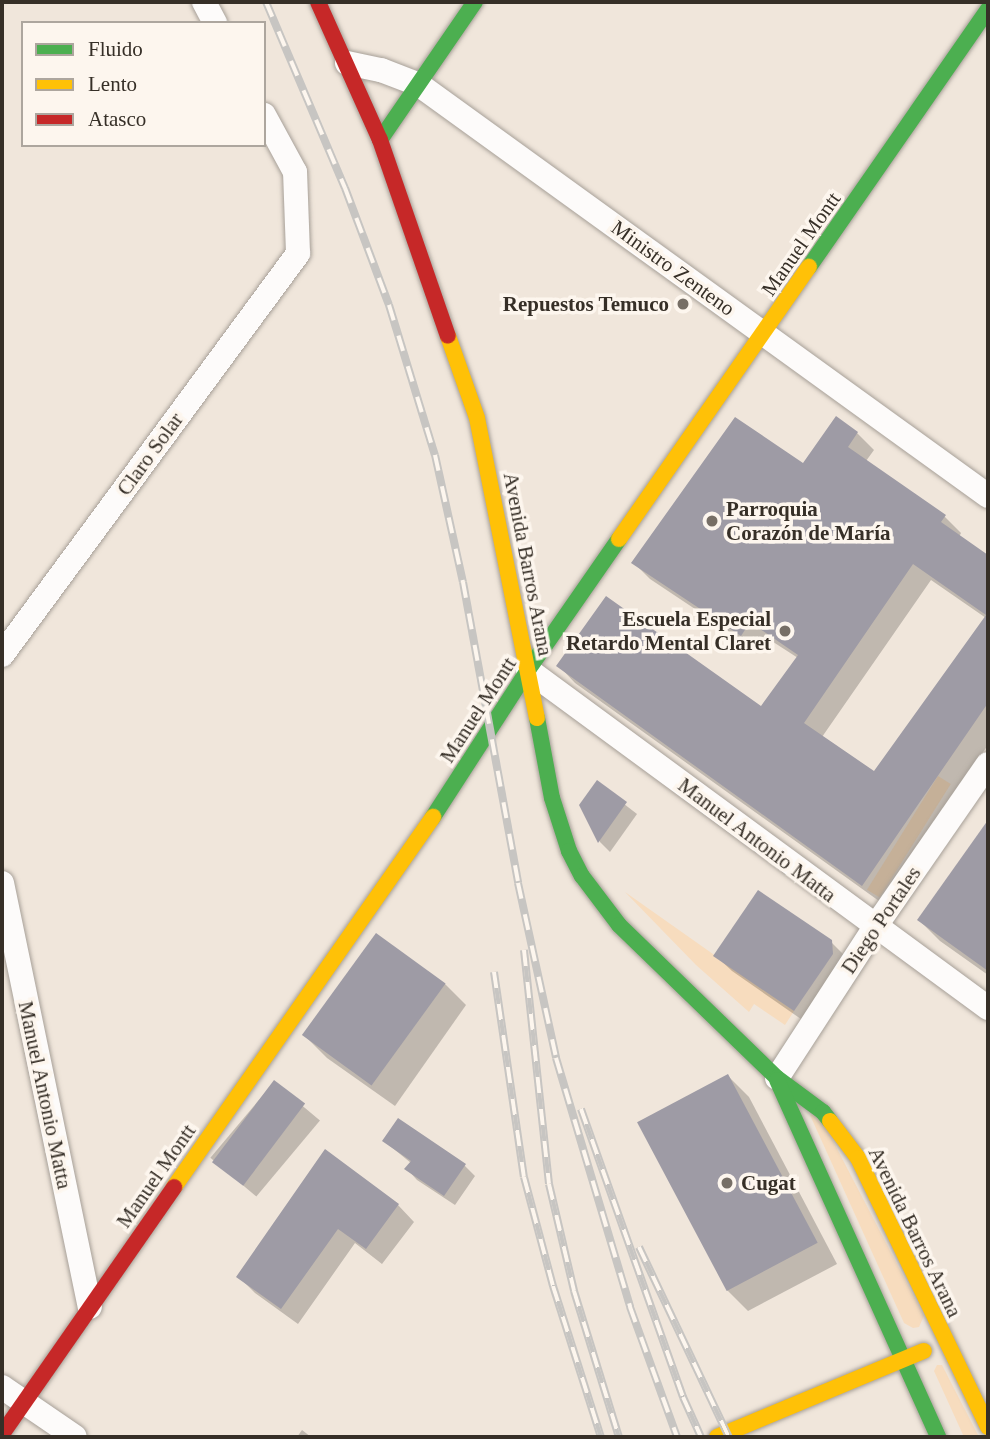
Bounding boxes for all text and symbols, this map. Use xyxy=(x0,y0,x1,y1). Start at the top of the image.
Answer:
legend xyxy=(21,21,266,147)
text: Fluido xyxy=(88,37,143,61)
text: Lento xyxy=(88,72,137,96)
text: Atasco xyxy=(88,107,146,131)
street label: Manuel Montt xyxy=(756,187,846,301)
street label: Ministro Zenteno xyxy=(606,215,740,321)
place label: Repuestos Temuco xyxy=(502,291,669,317)
marker: Repuestos Temuco xyxy=(675,296,691,312)
street label: Claro Solar xyxy=(112,408,188,500)
street label: Avenida Barros Arana xyxy=(498,470,558,658)
place label: Parroquia Corazón de María xyxy=(726,496,890,546)
marker: Parroquia Corazón de María xyxy=(704,513,720,529)
place label: Escuela Especial Retardo Mental Claret xyxy=(566,606,771,656)
marker: Escuela Especial Retardo Mental Claret xyxy=(777,623,793,639)
street label: Manuel Montt xyxy=(435,653,521,767)
street label: Manuel Antonio Matta xyxy=(673,772,841,908)
street label: Diego Portales xyxy=(836,861,926,979)
street label: Manuel Antonio Matta xyxy=(13,998,77,1192)
street label: Manuel Montt xyxy=(111,1119,201,1233)
street label: Avenida Barros Arana xyxy=(863,1142,967,1322)
place label: Cugat xyxy=(741,1170,796,1196)
marker: Cugat xyxy=(719,1175,735,1191)

